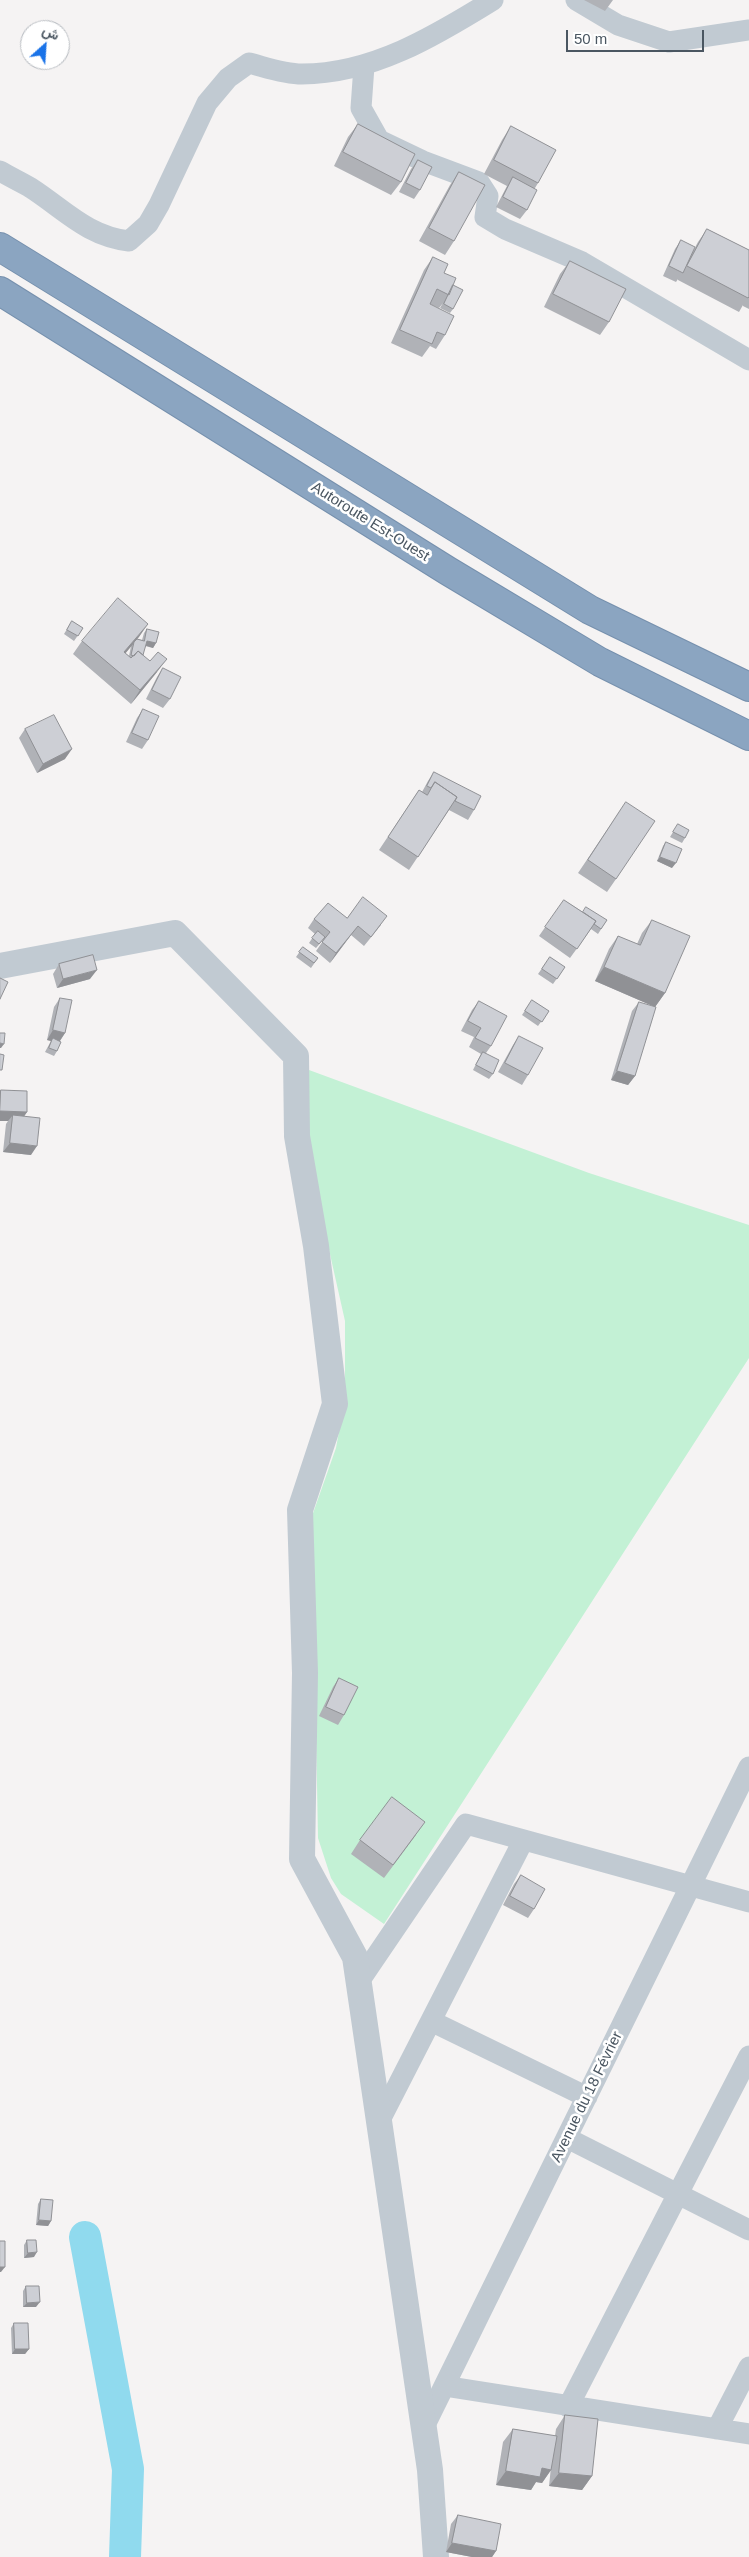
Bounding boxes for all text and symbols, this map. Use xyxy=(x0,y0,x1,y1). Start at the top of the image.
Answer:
north arrow xyxy=(20,20,70,70)
scale bar xyxy=(569,20,706,52)
text: ش xyxy=(40,22,62,43)
text: 50 m xyxy=(574,30,607,47)
street label: Autoroute Est-Ouest xyxy=(308,478,432,566)
street label: Avenue du 18 Février xyxy=(548,2029,626,2165)

